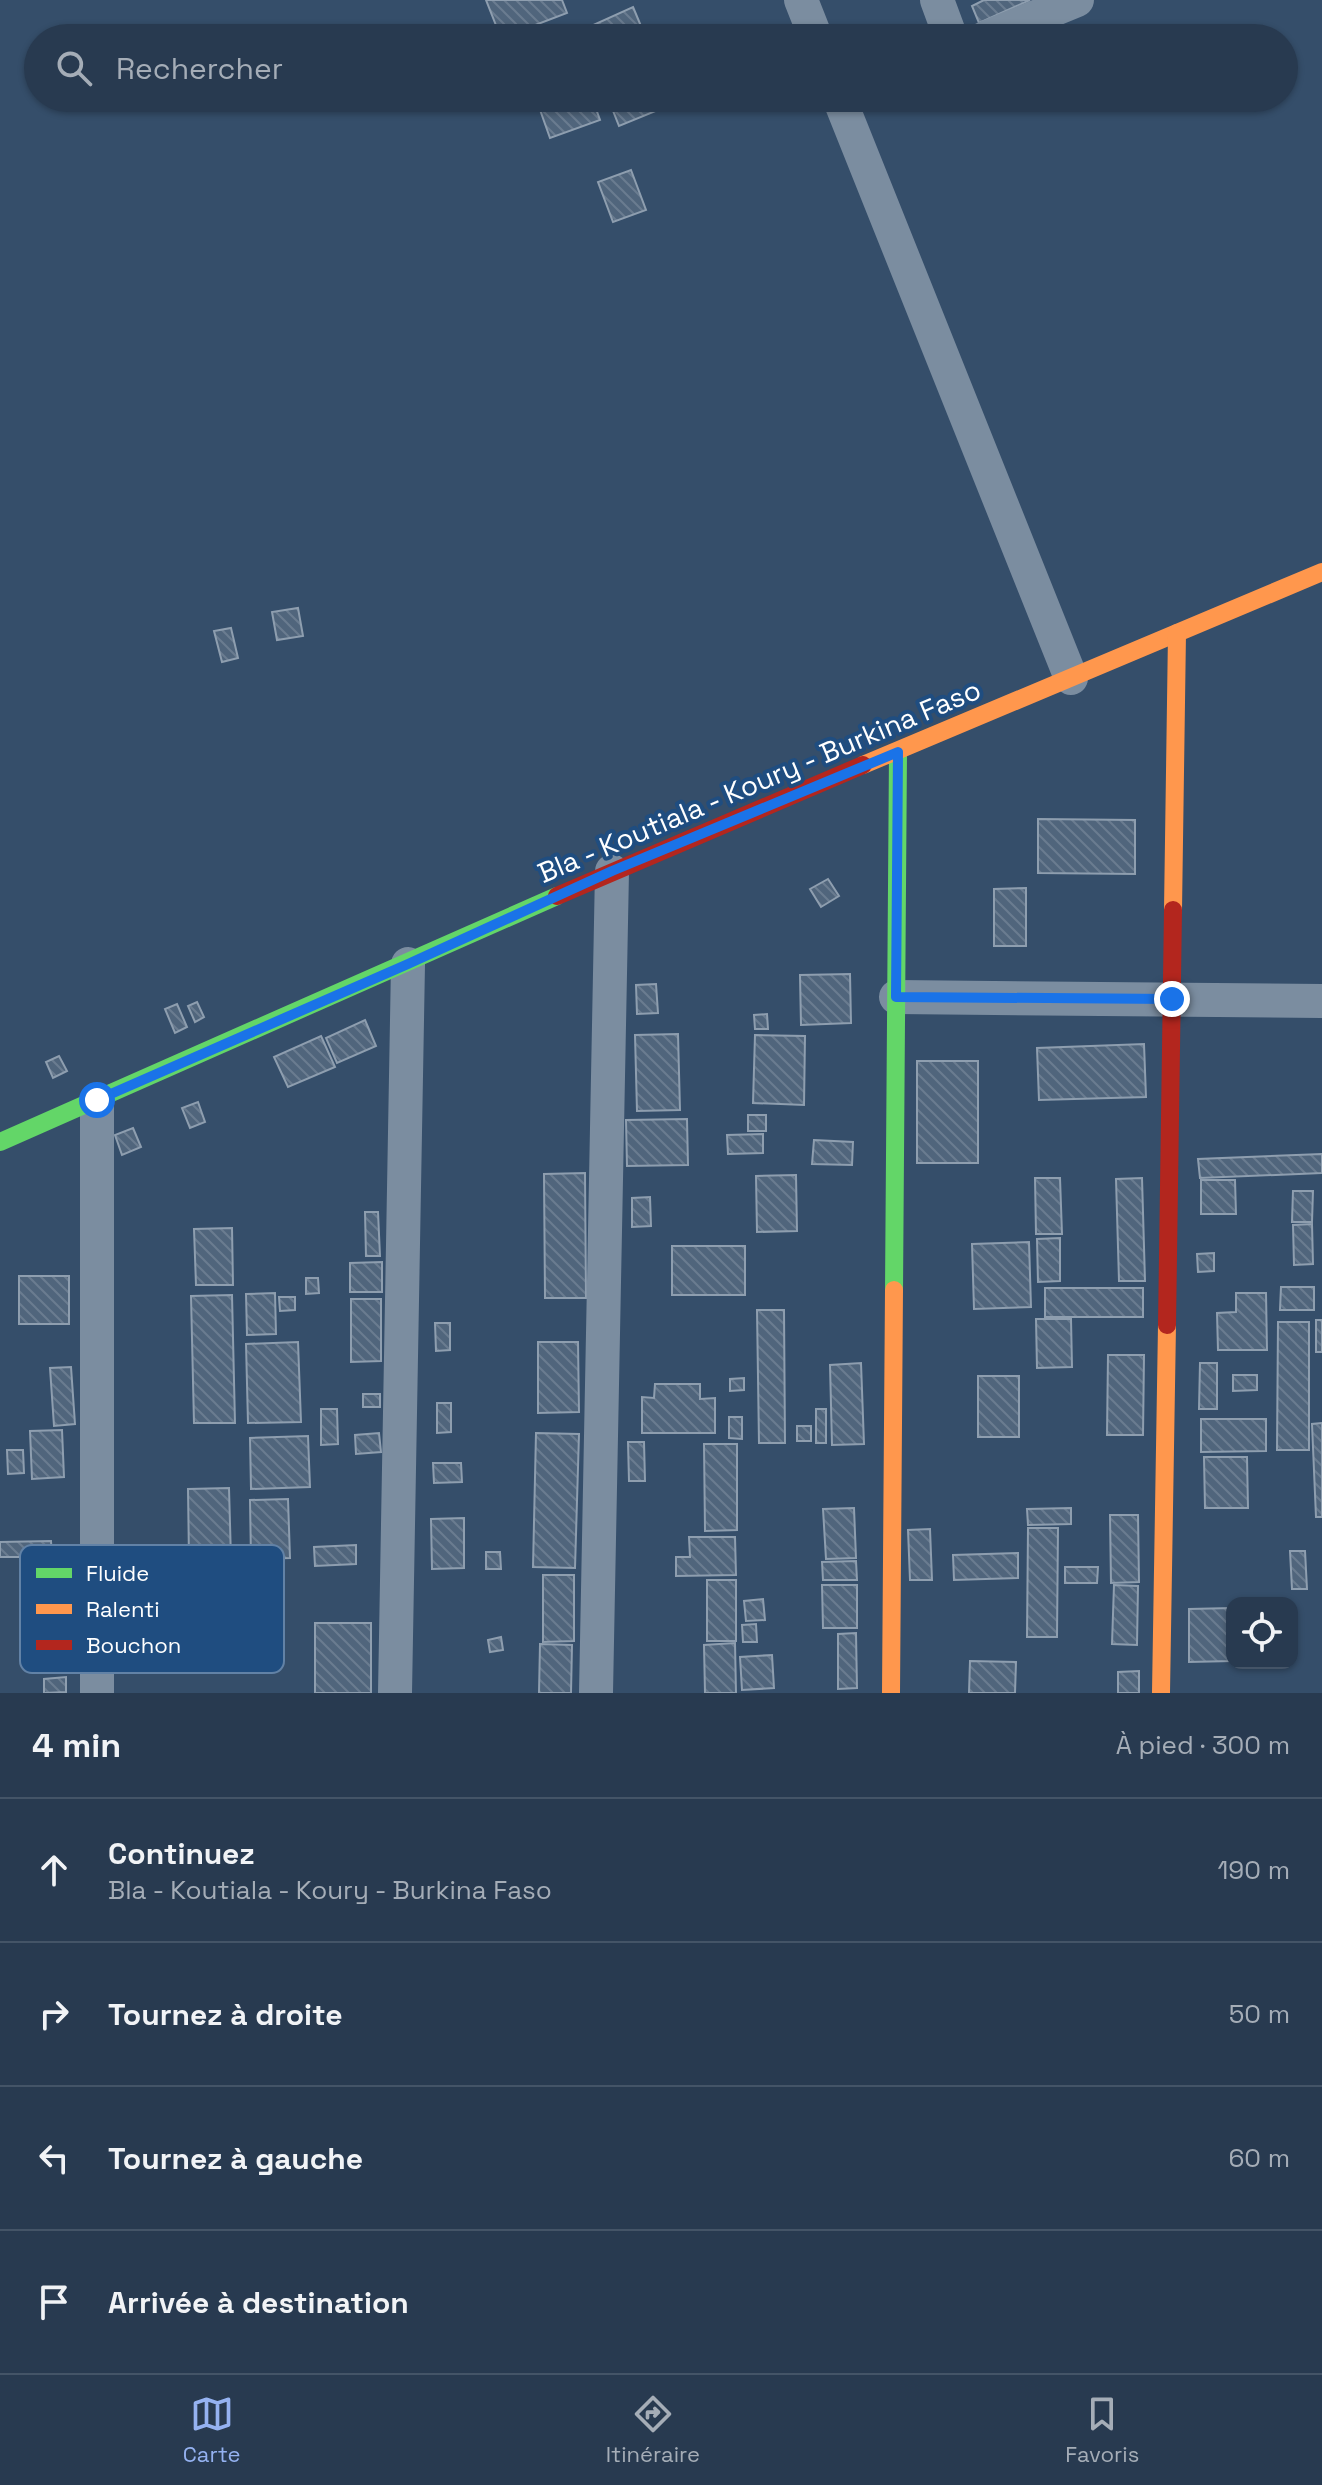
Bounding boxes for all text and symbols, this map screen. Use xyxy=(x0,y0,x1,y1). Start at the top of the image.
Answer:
search box xyxy=(24,24,1298,112)
icon: search xyxy=(52,46,96,90)
text: Rechercher xyxy=(116,49,283,88)
street label: Bla - Koutiala - Koury - Burkina Faso xyxy=(532,671,986,891)
route end xyxy=(1154,981,1190,1017)
route start xyxy=(79,1082,115,1118)
legend xyxy=(20,1545,284,1673)
text: Fluide xyxy=(86,1559,149,1587)
text: Ralenti xyxy=(86,1595,160,1623)
map controls xyxy=(1226,1597,1298,1669)
button: locate xyxy=(1226,1597,1298,1669)
text: Bouchon xyxy=(86,1631,181,1659)
text: 4 min xyxy=(32,1724,121,1767)
text: À pied · 300 m xyxy=(1116,1728,1290,1762)
text: Continuez xyxy=(108,1834,255,1873)
icon: ahead xyxy=(32,1848,76,1892)
text: 190 m xyxy=(1218,1853,1290,1887)
text: Bla - Koutiala - Koury - Burkina Faso xyxy=(108,1873,552,1907)
icon: right xyxy=(32,1992,76,2036)
text: Tournez à droite xyxy=(108,1995,342,2034)
text: 50 m xyxy=(1229,1997,1290,2031)
icon: left xyxy=(32,2136,76,2180)
text: Tournez à gauche xyxy=(108,2139,363,2178)
text: 60 m xyxy=(1228,2141,1290,2175)
icon: arrive xyxy=(32,2280,76,2324)
text: Arrivée à destination xyxy=(108,2283,409,2322)
tab: Carte xyxy=(183,2392,240,2468)
tab: Itinéraire xyxy=(606,2392,700,2468)
tab: Favoris xyxy=(1065,2392,1139,2468)

